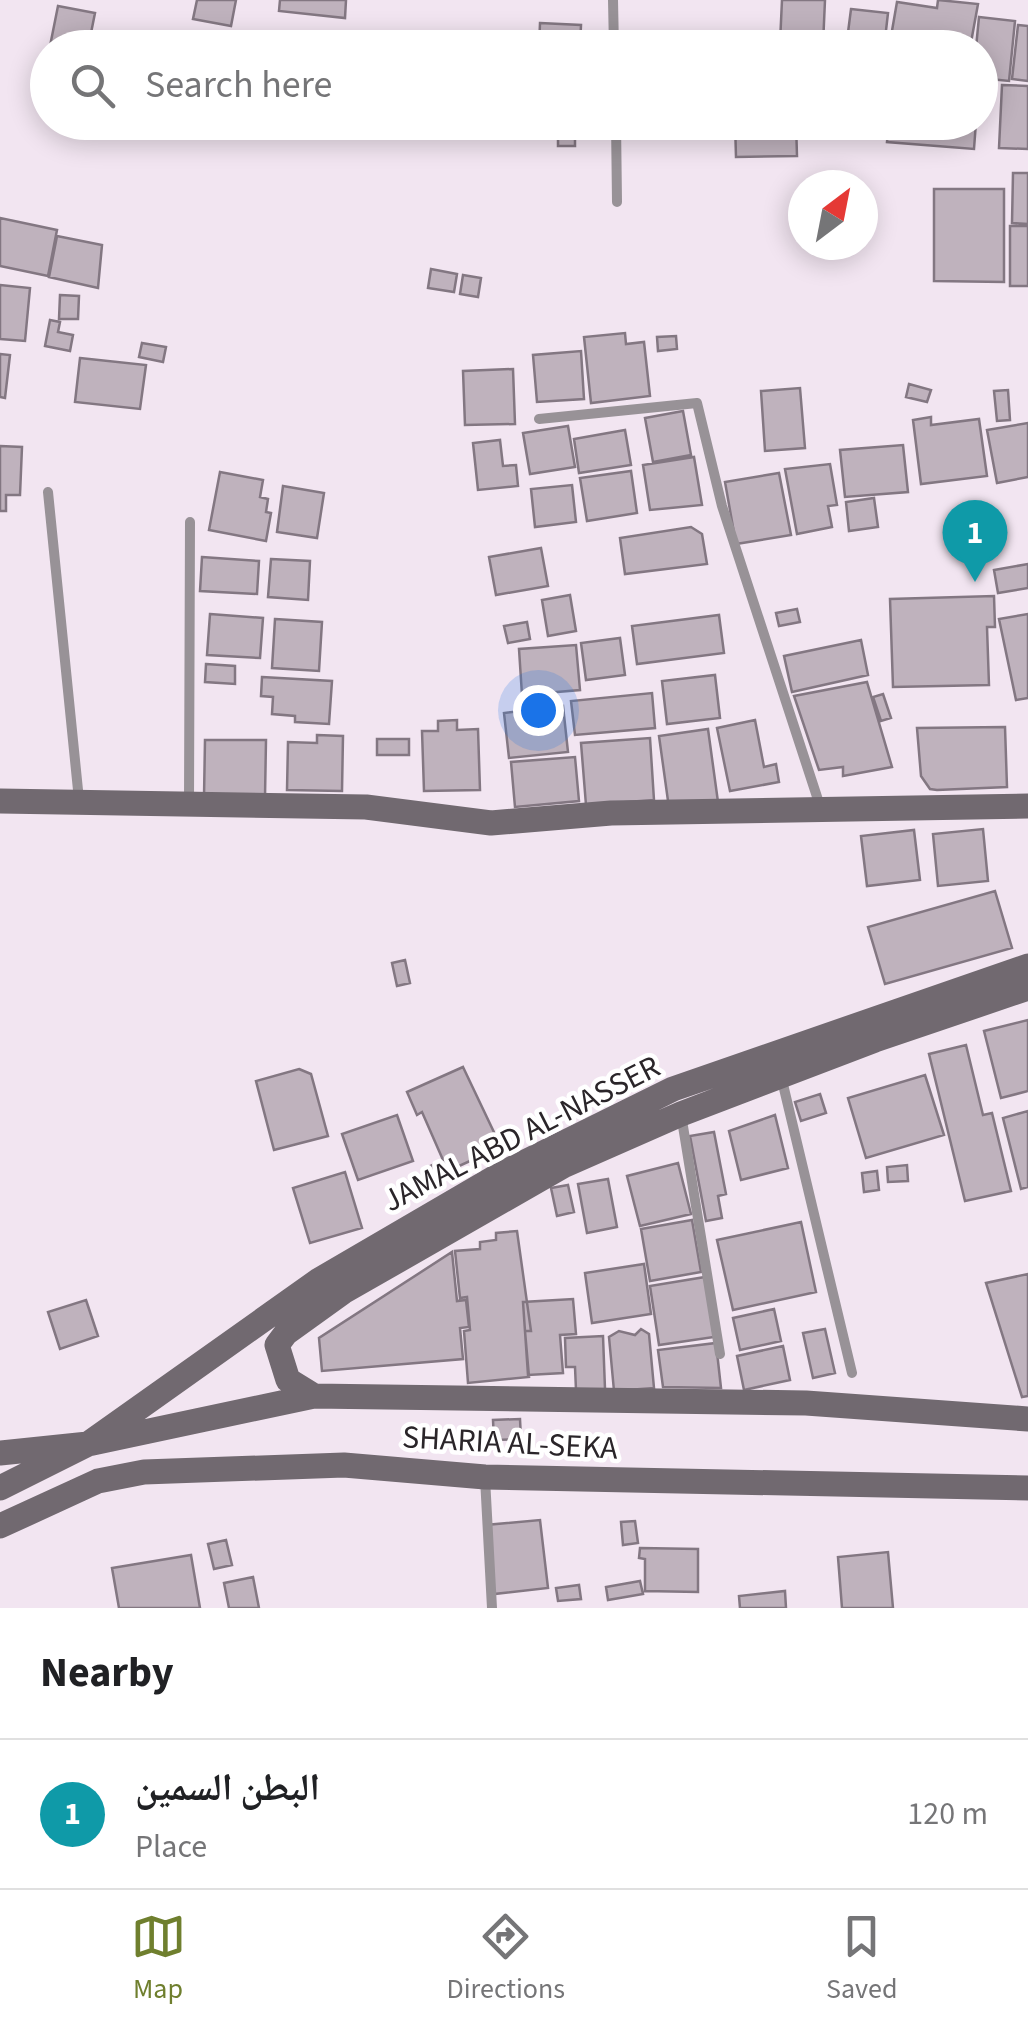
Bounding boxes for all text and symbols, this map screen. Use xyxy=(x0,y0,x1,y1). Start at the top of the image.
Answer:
search box xyxy=(30,30,998,140)
icon: search xyxy=(65,58,120,113)
text: Search here xyxy=(145,58,332,112)
north arrow xyxy=(788,170,878,260)
pin: 1 xyxy=(942,500,1008,582)
your location xyxy=(513,685,564,736)
street label: JAMAL ABD AL-NASSER xyxy=(375,1044,668,1224)
street label: SHARIA AL-SEKA xyxy=(401,1414,620,1472)
text: Nearby xyxy=(40,1643,174,1703)
text: البطن السمين xyxy=(135,1761,320,1815)
text: 1 xyxy=(64,1791,81,1837)
text: 120 m xyxy=(907,1791,988,1837)
text: Place xyxy=(135,1824,207,1870)
tab: Map xyxy=(131,1909,186,2009)
tab: Directions xyxy=(447,1909,565,2009)
tab: Saved xyxy=(826,1909,897,2009)

